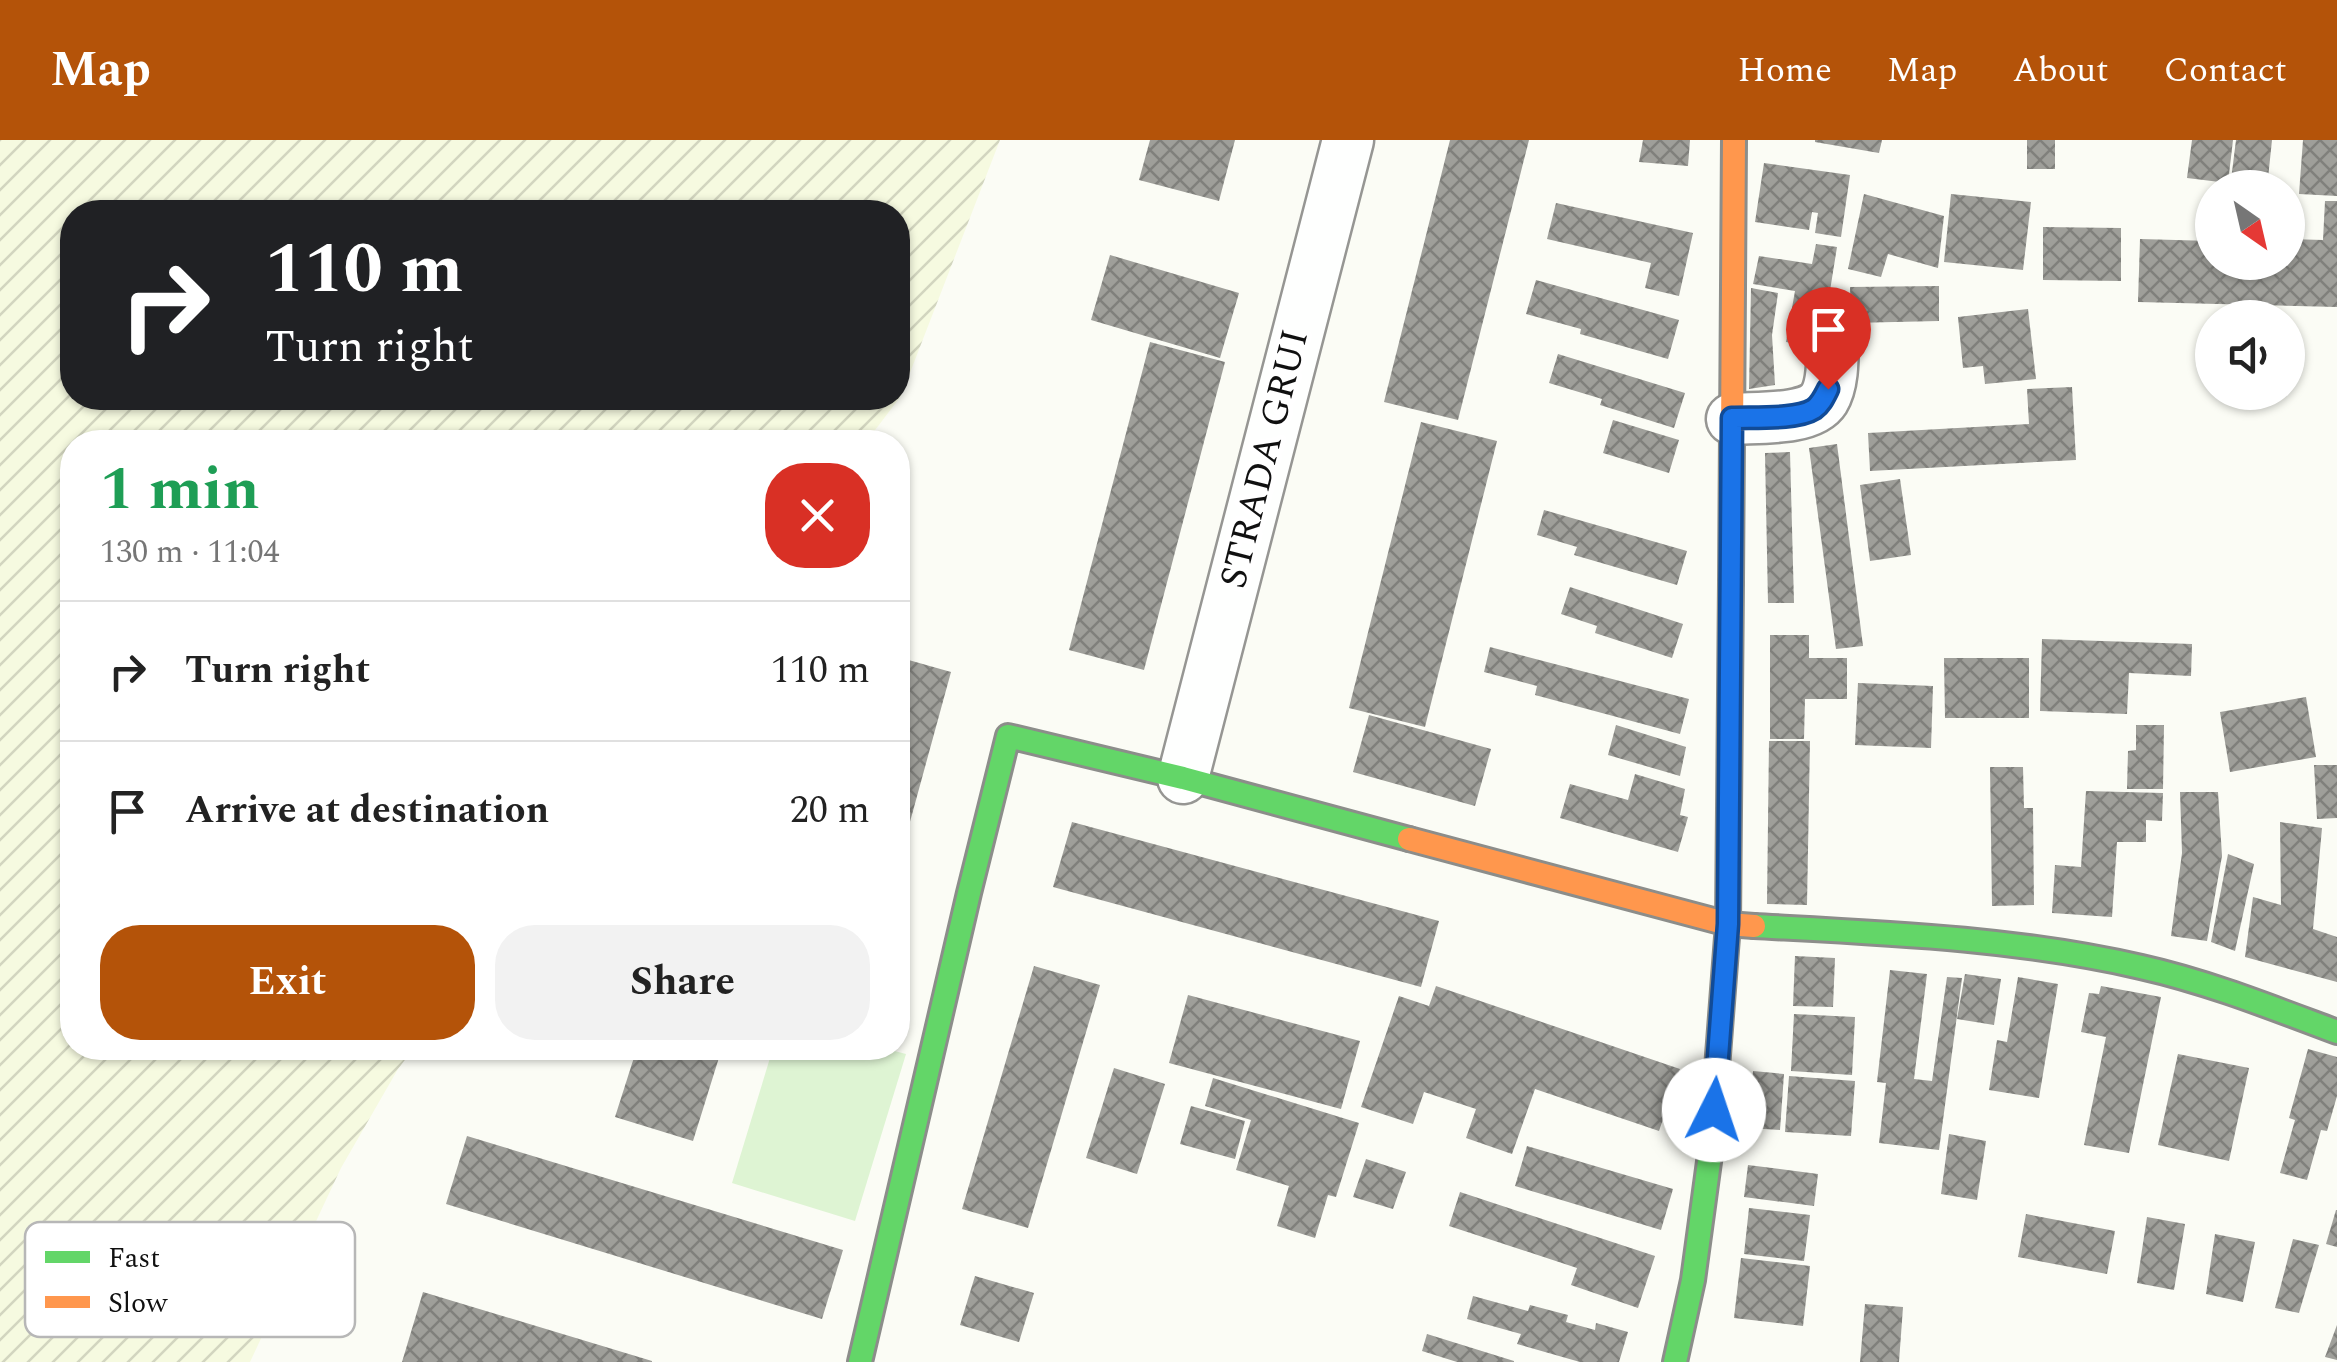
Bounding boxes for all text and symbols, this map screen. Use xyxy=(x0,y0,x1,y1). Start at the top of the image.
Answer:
text: Map xyxy=(50,34,151,107)
text: Home xyxy=(1738,44,1832,97)
text: Map xyxy=(1887,44,1957,97)
text: About xyxy=(2012,44,2109,97)
text: Contact xyxy=(2164,44,2287,97)
north arrow xyxy=(2195,170,2305,280)
map controls xyxy=(2195,170,2305,410)
text: 110 m xyxy=(265,217,463,323)
icon: right xyxy=(100,240,230,370)
pin xyxy=(1786,287,1871,390)
button: sound xyxy=(2195,300,2305,410)
icon: arrive xyxy=(1801,302,1856,357)
text: Turn right xyxy=(265,313,474,382)
street label: STRADA GRUI xyxy=(1205,324,1325,594)
text: 1 min xyxy=(100,444,260,536)
button: close xyxy=(765,463,870,568)
text: 130 m · 11:04 xyxy=(100,528,280,577)
text: Turn right xyxy=(185,642,370,700)
text: 110 m xyxy=(771,642,870,700)
icon: right xyxy=(100,644,155,699)
text: Arrive at destination xyxy=(185,782,549,840)
text: 20 m xyxy=(790,782,870,840)
icon: arrive xyxy=(100,784,155,839)
button: Exit xyxy=(100,925,475,1040)
button: Share xyxy=(495,925,870,1040)
position arrow xyxy=(1662,1058,1766,1162)
legend xyxy=(25,1222,355,1337)
text: Fast xyxy=(108,1237,160,1280)
text: Slow xyxy=(108,1282,168,1325)

